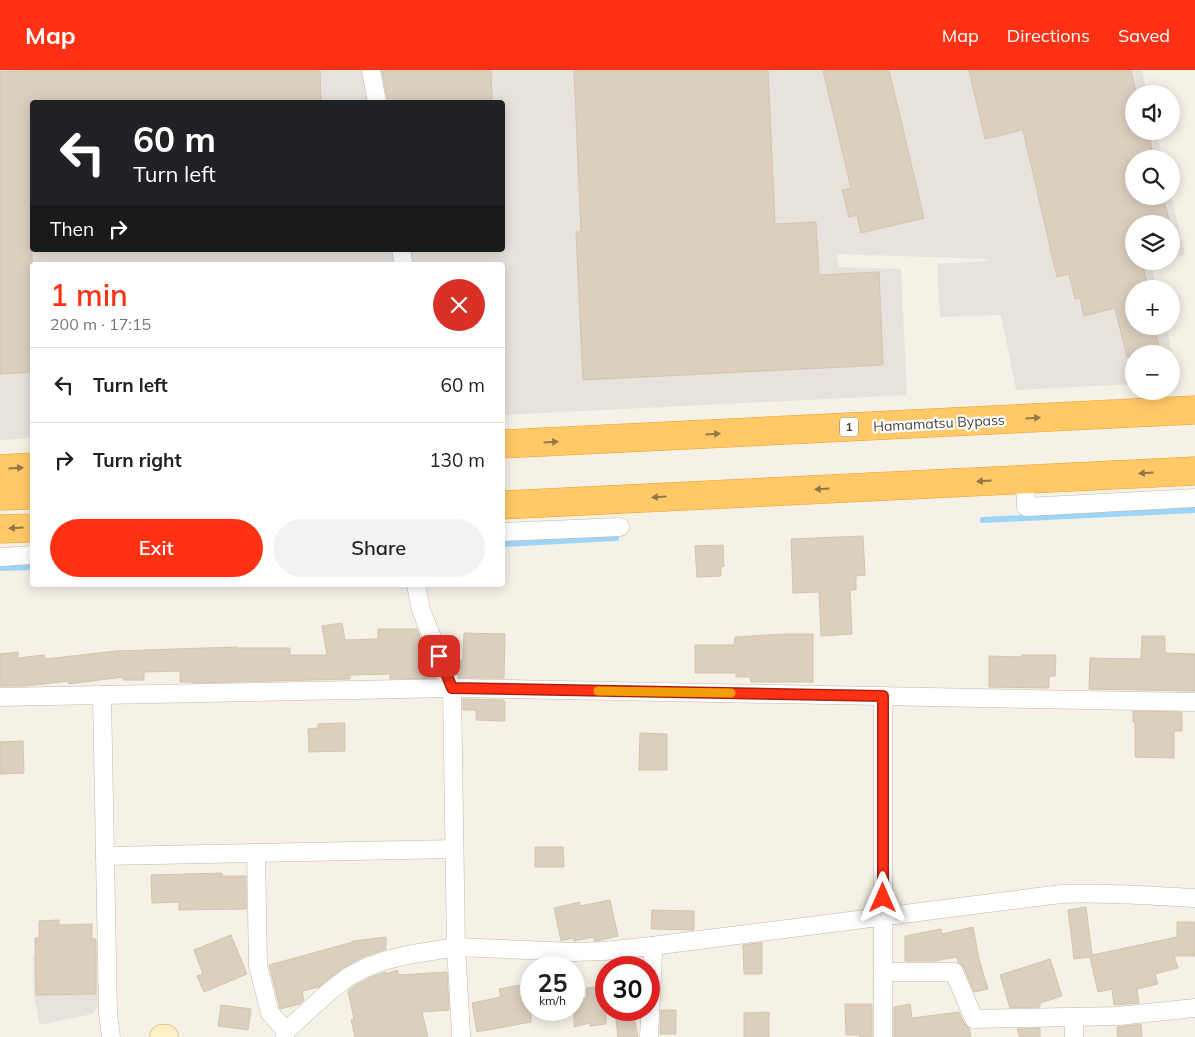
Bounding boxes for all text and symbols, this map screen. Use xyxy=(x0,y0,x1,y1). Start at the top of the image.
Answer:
text: Map xyxy=(25,20,76,50)
text: Map xyxy=(942,24,979,47)
text: Directions xyxy=(1007,24,1090,47)
text: Saved xyxy=(1118,24,1170,47)
map controls xyxy=(1125,85,1180,400)
button: sound xyxy=(1125,85,1180,140)
text: 60 m xyxy=(133,117,216,161)
icon: left xyxy=(50,120,115,185)
button: search xyxy=(1125,150,1180,205)
text: Turn left xyxy=(133,160,216,188)
icon: right xyxy=(104,215,132,243)
button: layers xyxy=(1125,215,1180,270)
text: Then xyxy=(50,217,94,241)
text: 1 min xyxy=(50,276,128,314)
button: close xyxy=(433,279,485,331)
button: + xyxy=(1125,280,1180,335)
text: 200 m · 17:15 xyxy=(50,314,151,334)
button: − xyxy=(1125,345,1180,400)
icon: left xyxy=(50,371,78,399)
text: Turn left xyxy=(93,373,168,397)
text: 60 m xyxy=(441,373,485,397)
street label: Hamamatsu Bypass xyxy=(873,411,1005,435)
one-way arrow xyxy=(1025,414,1041,422)
road number: 1 xyxy=(840,418,858,437)
one-way arrow xyxy=(706,430,722,438)
one-way arrow xyxy=(543,438,559,446)
icon: right xyxy=(50,446,78,474)
text: Turn right xyxy=(93,448,182,472)
text: 130 m xyxy=(429,448,485,472)
one-way arrow xyxy=(9,464,25,472)
one-way arrow xyxy=(1138,469,1154,477)
one-way arrow xyxy=(976,477,992,485)
one-way arrow xyxy=(813,485,829,493)
one-way arrow xyxy=(651,493,667,501)
button: Exit xyxy=(50,519,263,577)
button: Share xyxy=(273,519,485,577)
one-way arrow xyxy=(8,525,24,533)
pin xyxy=(418,635,460,677)
icon: arrive xyxy=(425,642,453,670)
position arrow xyxy=(856,871,908,923)
speed limit sign: 30 xyxy=(595,956,660,1021)
text: 25 xyxy=(537,967,568,998)
text: km/h xyxy=(539,993,566,1008)

